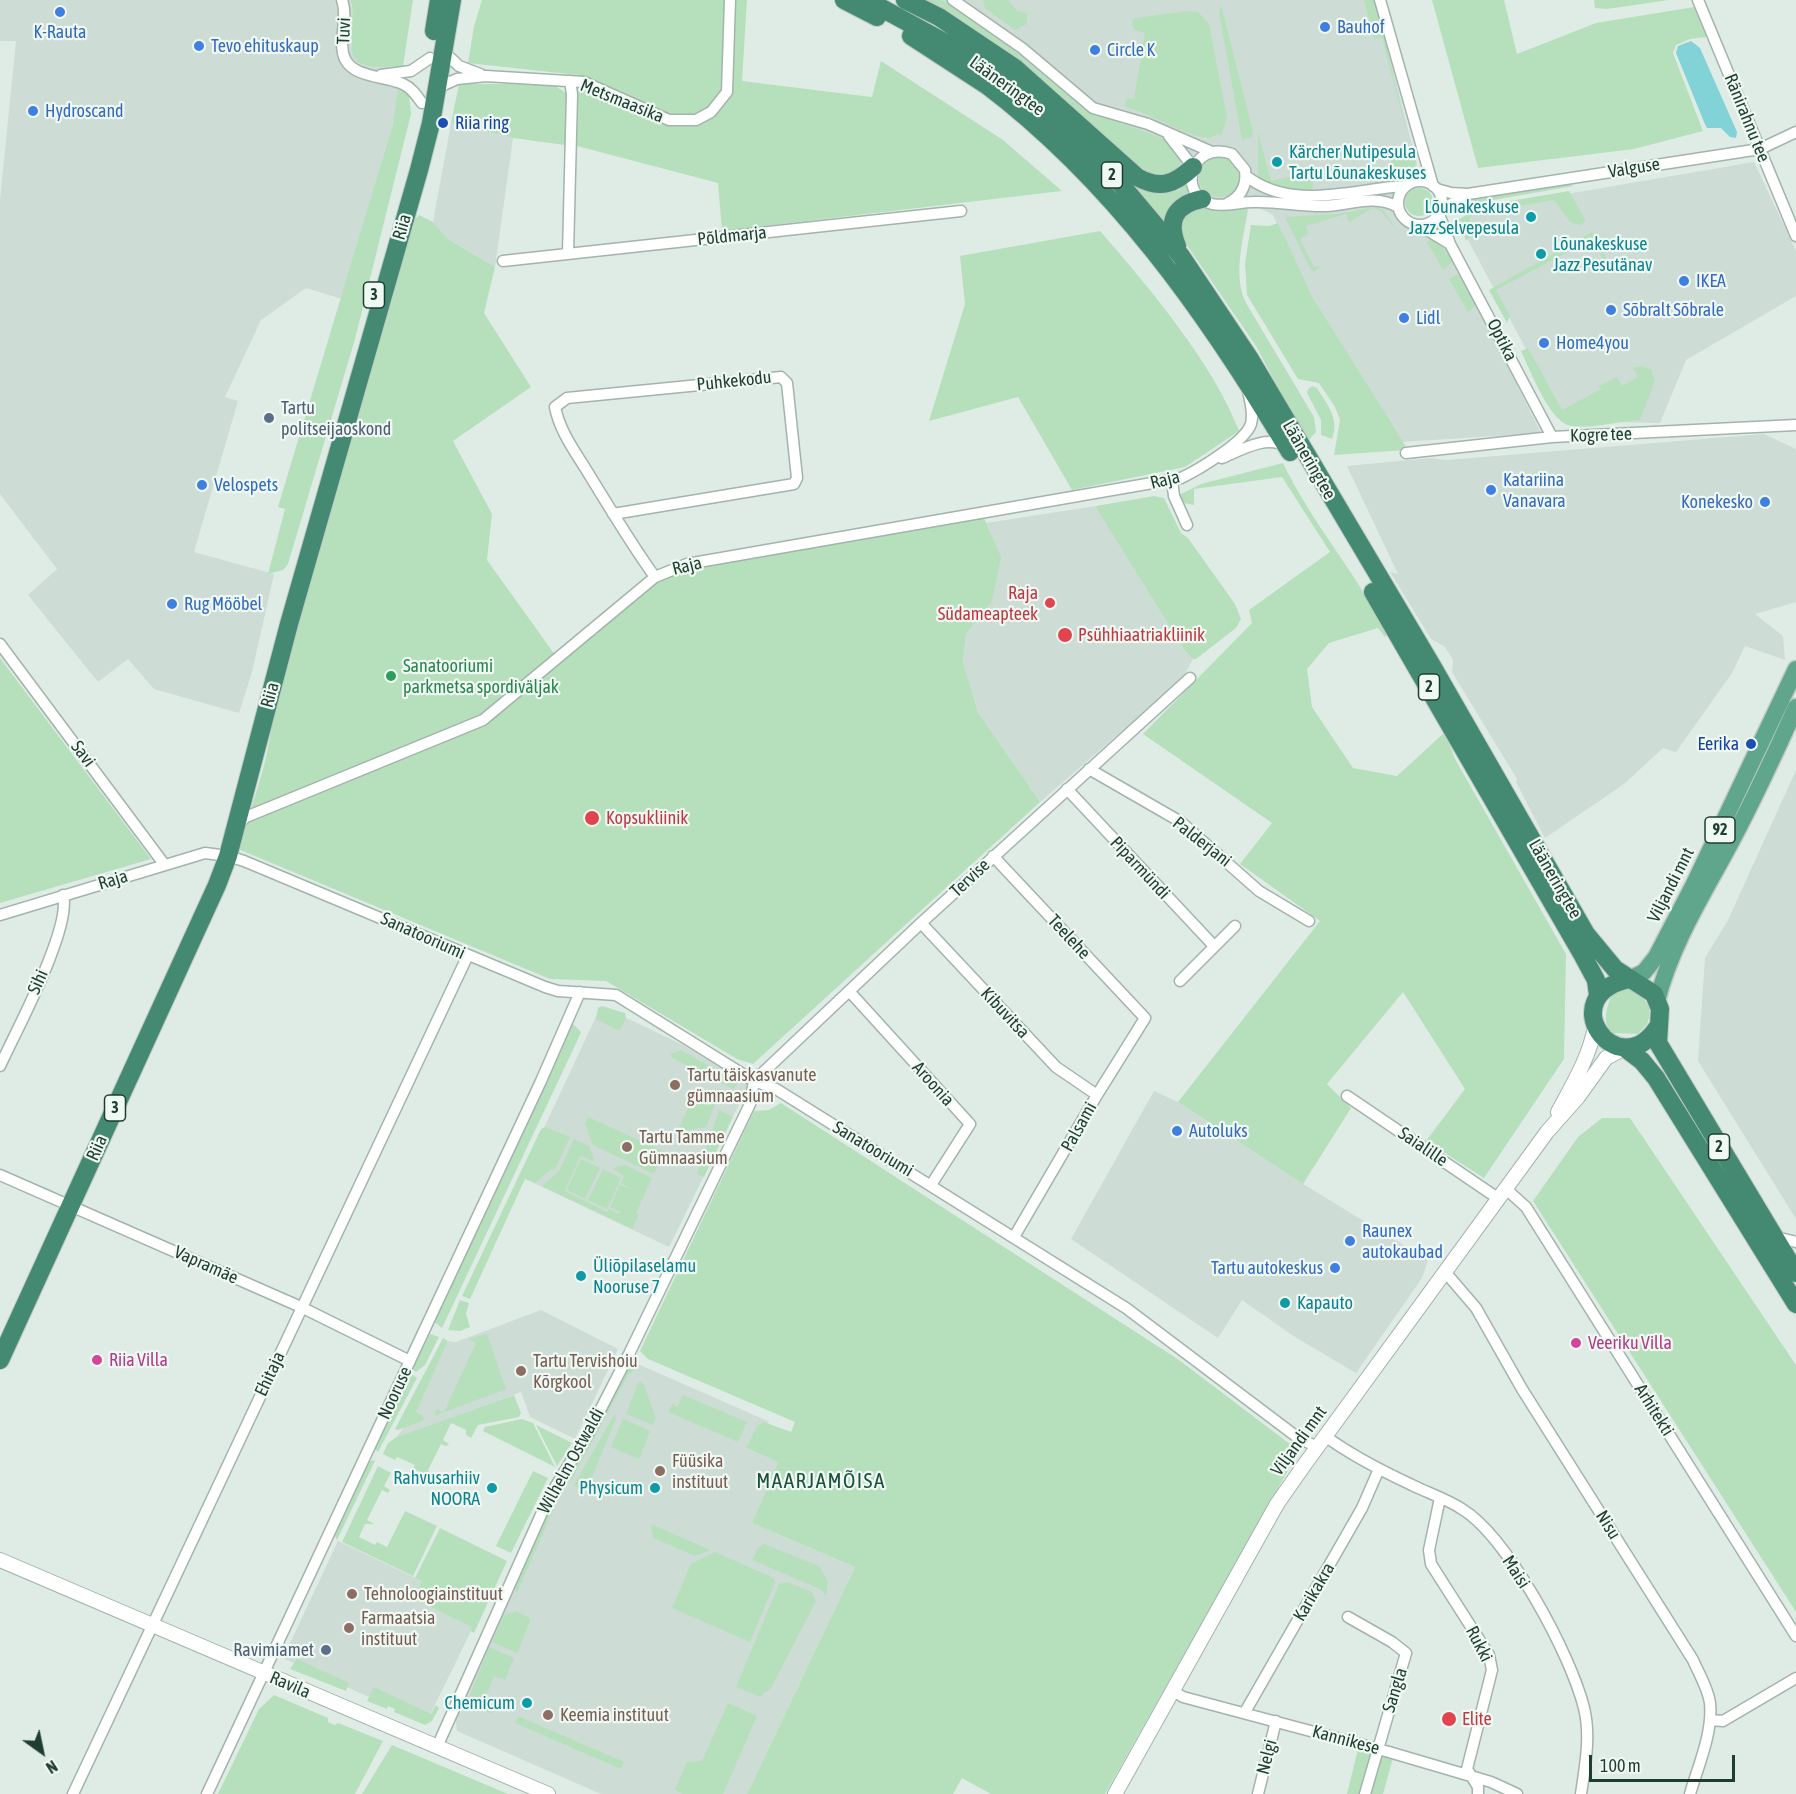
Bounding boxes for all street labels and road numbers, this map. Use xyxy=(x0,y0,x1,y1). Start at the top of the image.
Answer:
street label: Tuvi xyxy=(333,17,355,45)
street label: Lääneringtee xyxy=(965,51,1049,121)
street label: Ränirahnu tee xyxy=(1719,71,1775,165)
street label: Metsmaasika xyxy=(577,74,667,128)
street label: Valguse xyxy=(1607,153,1661,183)
road number: 2 xyxy=(1102,162,1122,188)
street label: Riia xyxy=(388,212,416,242)
street label: Põldmarja xyxy=(696,222,768,250)
road number: 3 xyxy=(364,282,385,308)
street label: Optika xyxy=(1482,315,1522,365)
street label: Puhkekodu xyxy=(695,366,773,396)
street label: Lääneringtee xyxy=(1278,417,1340,503)
street label: Kogre tee xyxy=(1570,423,1632,447)
street label: Raja xyxy=(1148,466,1182,494)
street label: Raja xyxy=(670,552,704,580)
road number: 2 xyxy=(1418,674,1440,700)
street label: Riia xyxy=(256,680,284,710)
street label: Savi xyxy=(66,737,100,771)
street label: Palderjani xyxy=(1168,812,1236,872)
road number: 92 xyxy=(1705,817,1735,843)
street label: Piparmündi xyxy=(1106,832,1174,904)
street label: Lääneringtee xyxy=(1524,836,1586,922)
street label: Viljandi mnt xyxy=(1643,844,1699,926)
street label: Tervise xyxy=(946,854,994,902)
street label: Raja xyxy=(96,865,130,895)
street label: Sanatooriumi xyxy=(377,908,469,964)
street label: Teelehe xyxy=(1043,910,1095,964)
street label: Sihi xyxy=(23,966,53,998)
street label: Kibuvitsa xyxy=(976,983,1034,1043)
street label: Aroonia xyxy=(907,1057,959,1111)
road number: 3 xyxy=(104,1095,126,1121)
street label: Palsami xyxy=(1057,1098,1101,1156)
street label: Sanatooriumi xyxy=(829,1117,917,1181)
street label: Saialille xyxy=(1394,1123,1452,1171)
street label: Riia xyxy=(82,1132,112,1164)
road number: 2 xyxy=(1708,1134,1730,1160)
street label: Vapramäe xyxy=(171,1241,241,1289)
street label: Ehitaja xyxy=(250,1348,290,1400)
street label: Nooruse xyxy=(373,1363,417,1423)
street label: Arhitekti xyxy=(1630,1380,1678,1440)
street label: Viljandi mnt xyxy=(1266,1402,1332,1480)
street label: Wilhelm Ostwaldi xyxy=(533,1404,609,1518)
street label: Nisu xyxy=(1591,1507,1625,1543)
street label: Maisi xyxy=(1497,1551,1535,1593)
street label: Karikakra xyxy=(1289,1559,1339,1625)
street label: Rukki xyxy=(1461,1623,1497,1665)
street label: Sangla xyxy=(1378,1665,1412,1715)
street label: Ravila xyxy=(266,1667,314,1703)
street label: Kannikese xyxy=(1310,1721,1382,1759)
street label: Nelgi xyxy=(1252,1737,1282,1777)

